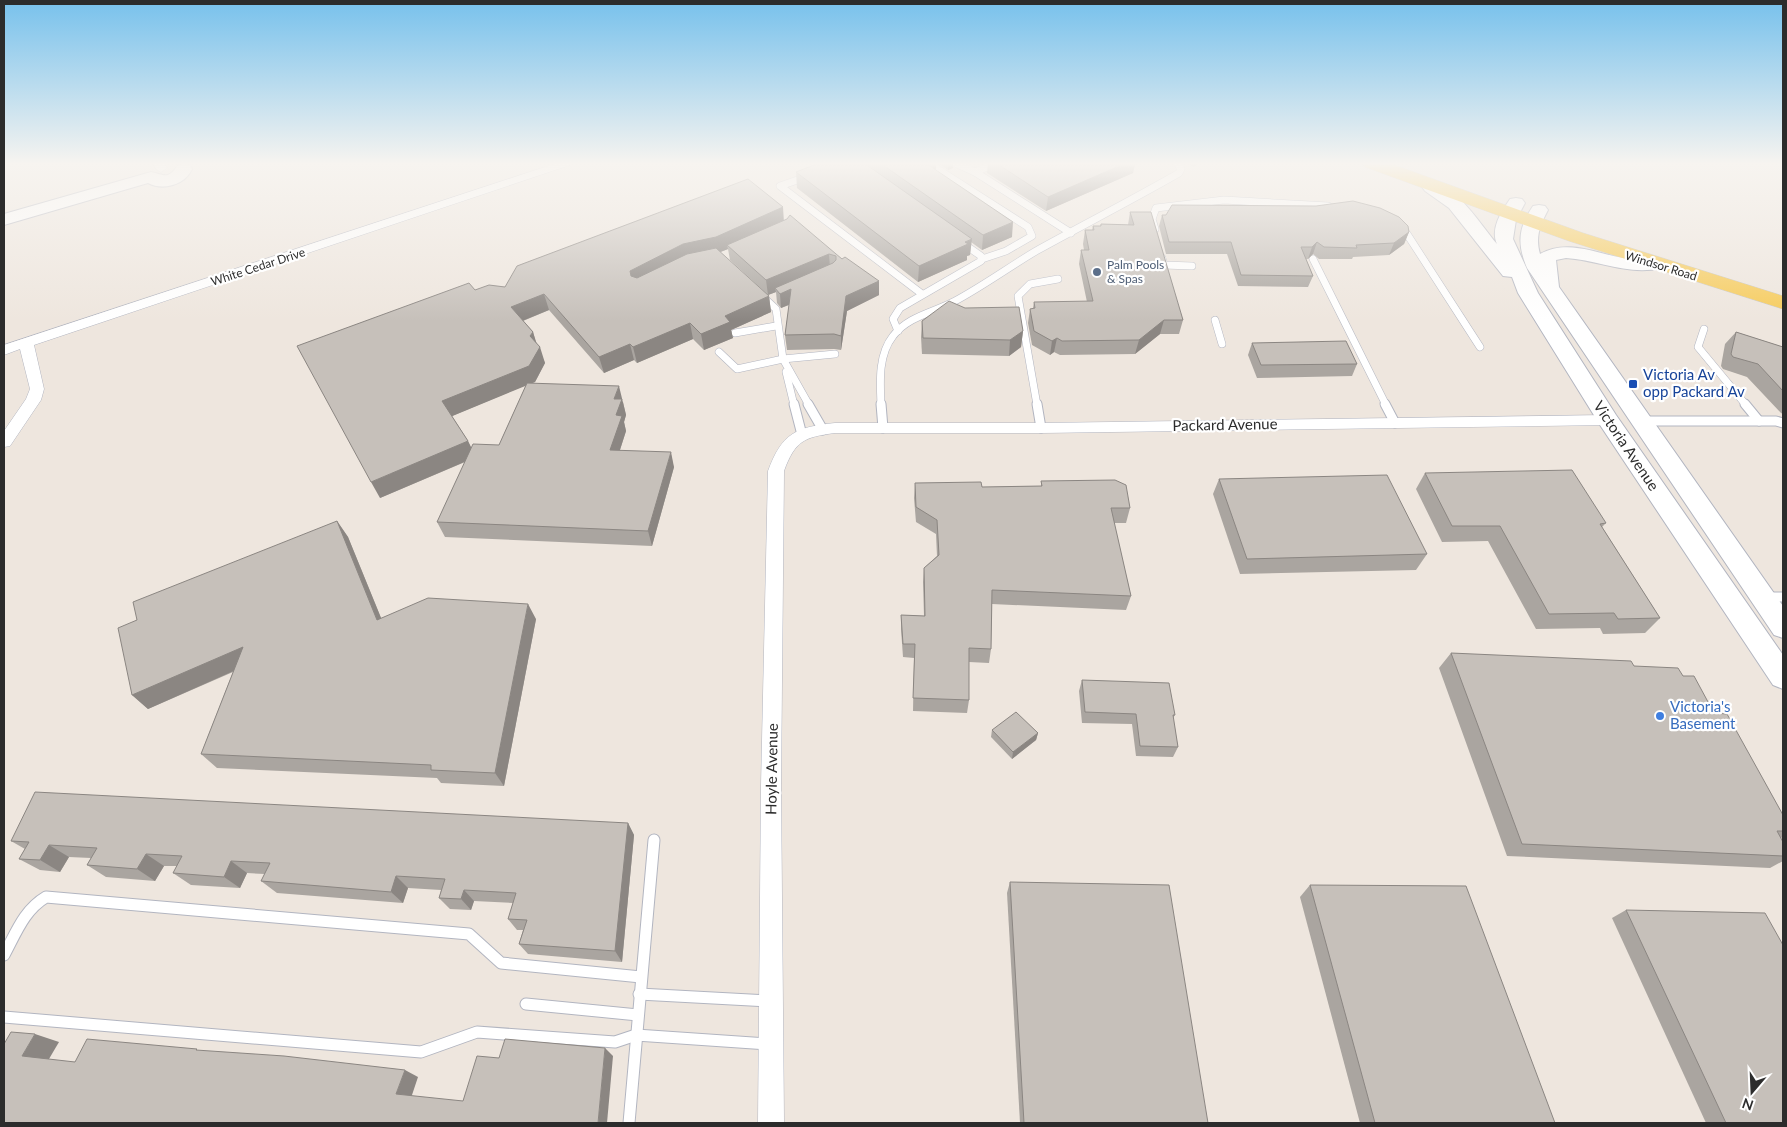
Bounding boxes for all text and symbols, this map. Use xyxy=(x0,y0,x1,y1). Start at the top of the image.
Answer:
street label: White Cedar Drive xyxy=(209,244,307,289)
street label: Windsor Road xyxy=(1623,247,1699,284)
place label: Palm Pools & Spas xyxy=(1107,257,1164,286)
marker: Palm Pools & Spas xyxy=(1091,266,1103,278)
place label: Victoria Av opp Packard Av xyxy=(1643,365,1745,400)
marker: Victoria Av opp Packard Av xyxy=(1627,378,1639,390)
street label: Victoria Avenue xyxy=(1590,397,1663,494)
street label: Packard Avenue xyxy=(1172,414,1278,434)
place label: Victoria's Basement xyxy=(1670,697,1736,732)
marker: Victoria's Basement xyxy=(1654,710,1666,722)
street label: Hoyle Avenue xyxy=(761,723,781,815)
north arrow xyxy=(1727,1067,1777,1117)
text: N xyxy=(1740,1095,1755,1115)

